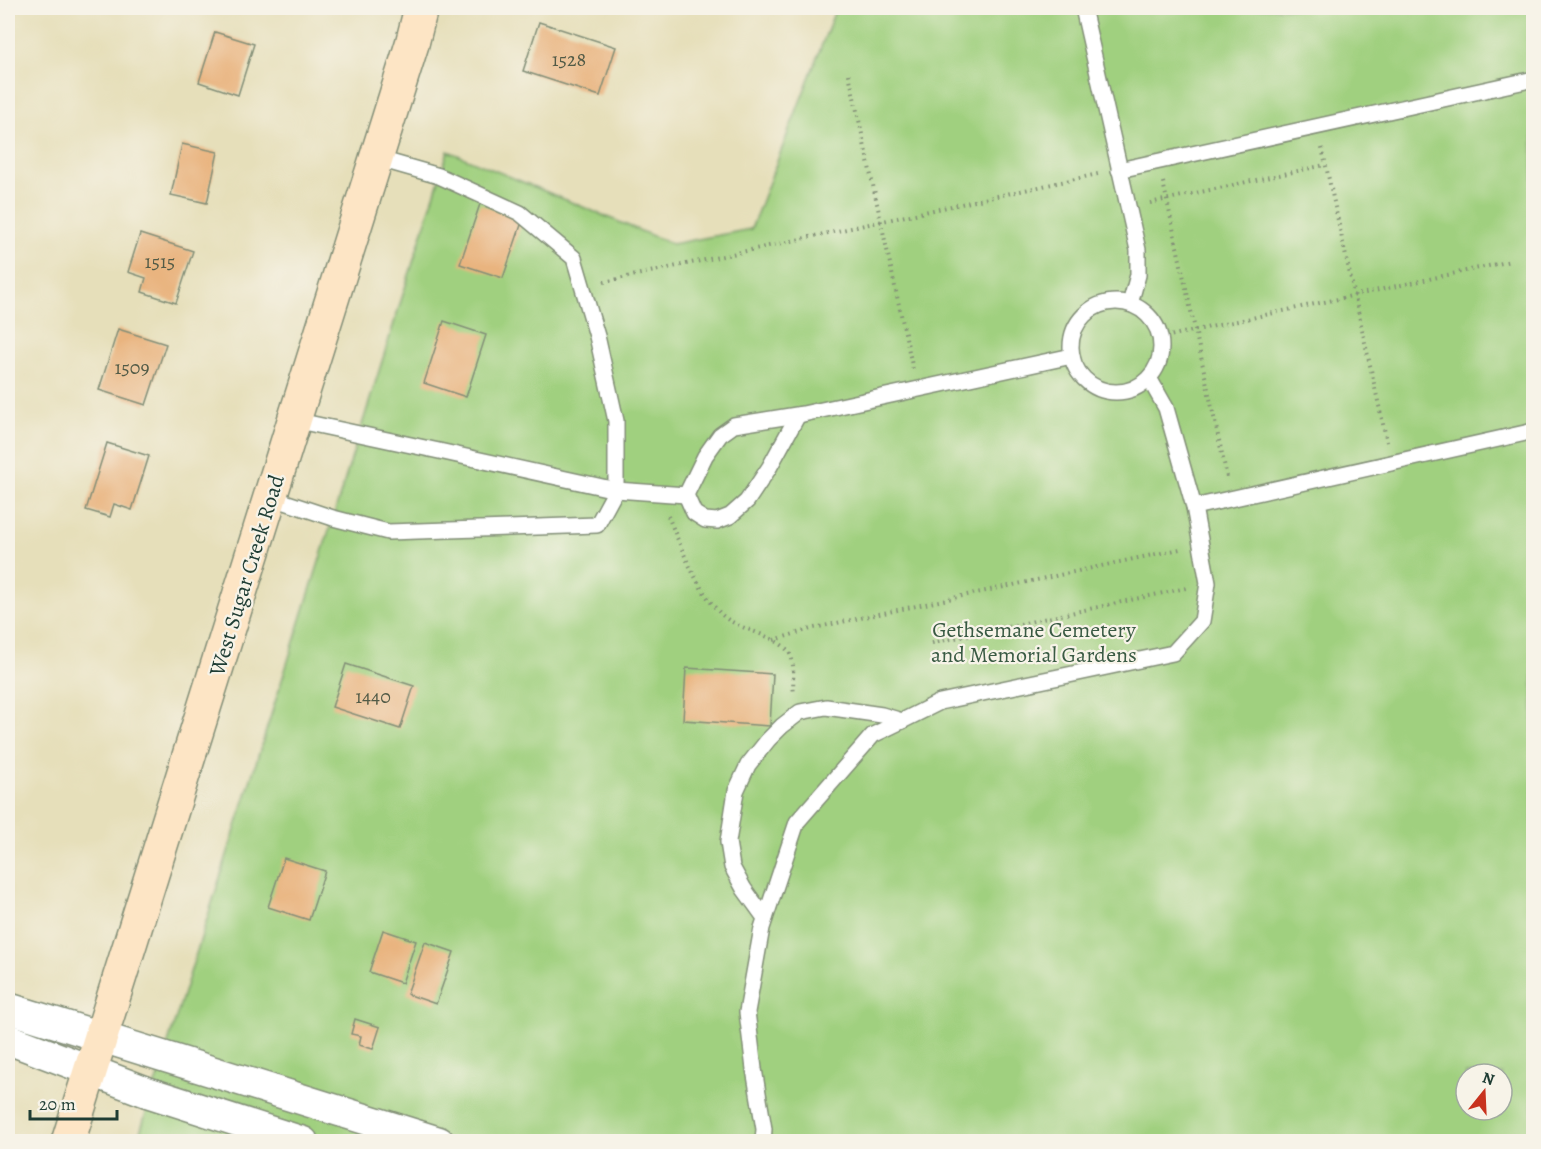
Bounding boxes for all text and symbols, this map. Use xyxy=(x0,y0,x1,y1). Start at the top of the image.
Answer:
house number: 1528 xyxy=(552,46,586,73)
house number: 1515 xyxy=(145,248,175,275)
house number: 1509 xyxy=(114,354,150,381)
street label: West Sugar Creek Road xyxy=(202,471,292,681)
park label: Gethsemane Cemetery and Memorial Gardens xyxy=(931,615,1137,670)
house number: 1440 xyxy=(355,683,391,710)
north arrow xyxy=(1454,1062,1514,1122)
text: N xyxy=(1479,1066,1498,1091)
scale bar xyxy=(30,1083,117,1121)
text: 20 m xyxy=(39,1092,76,1116)

